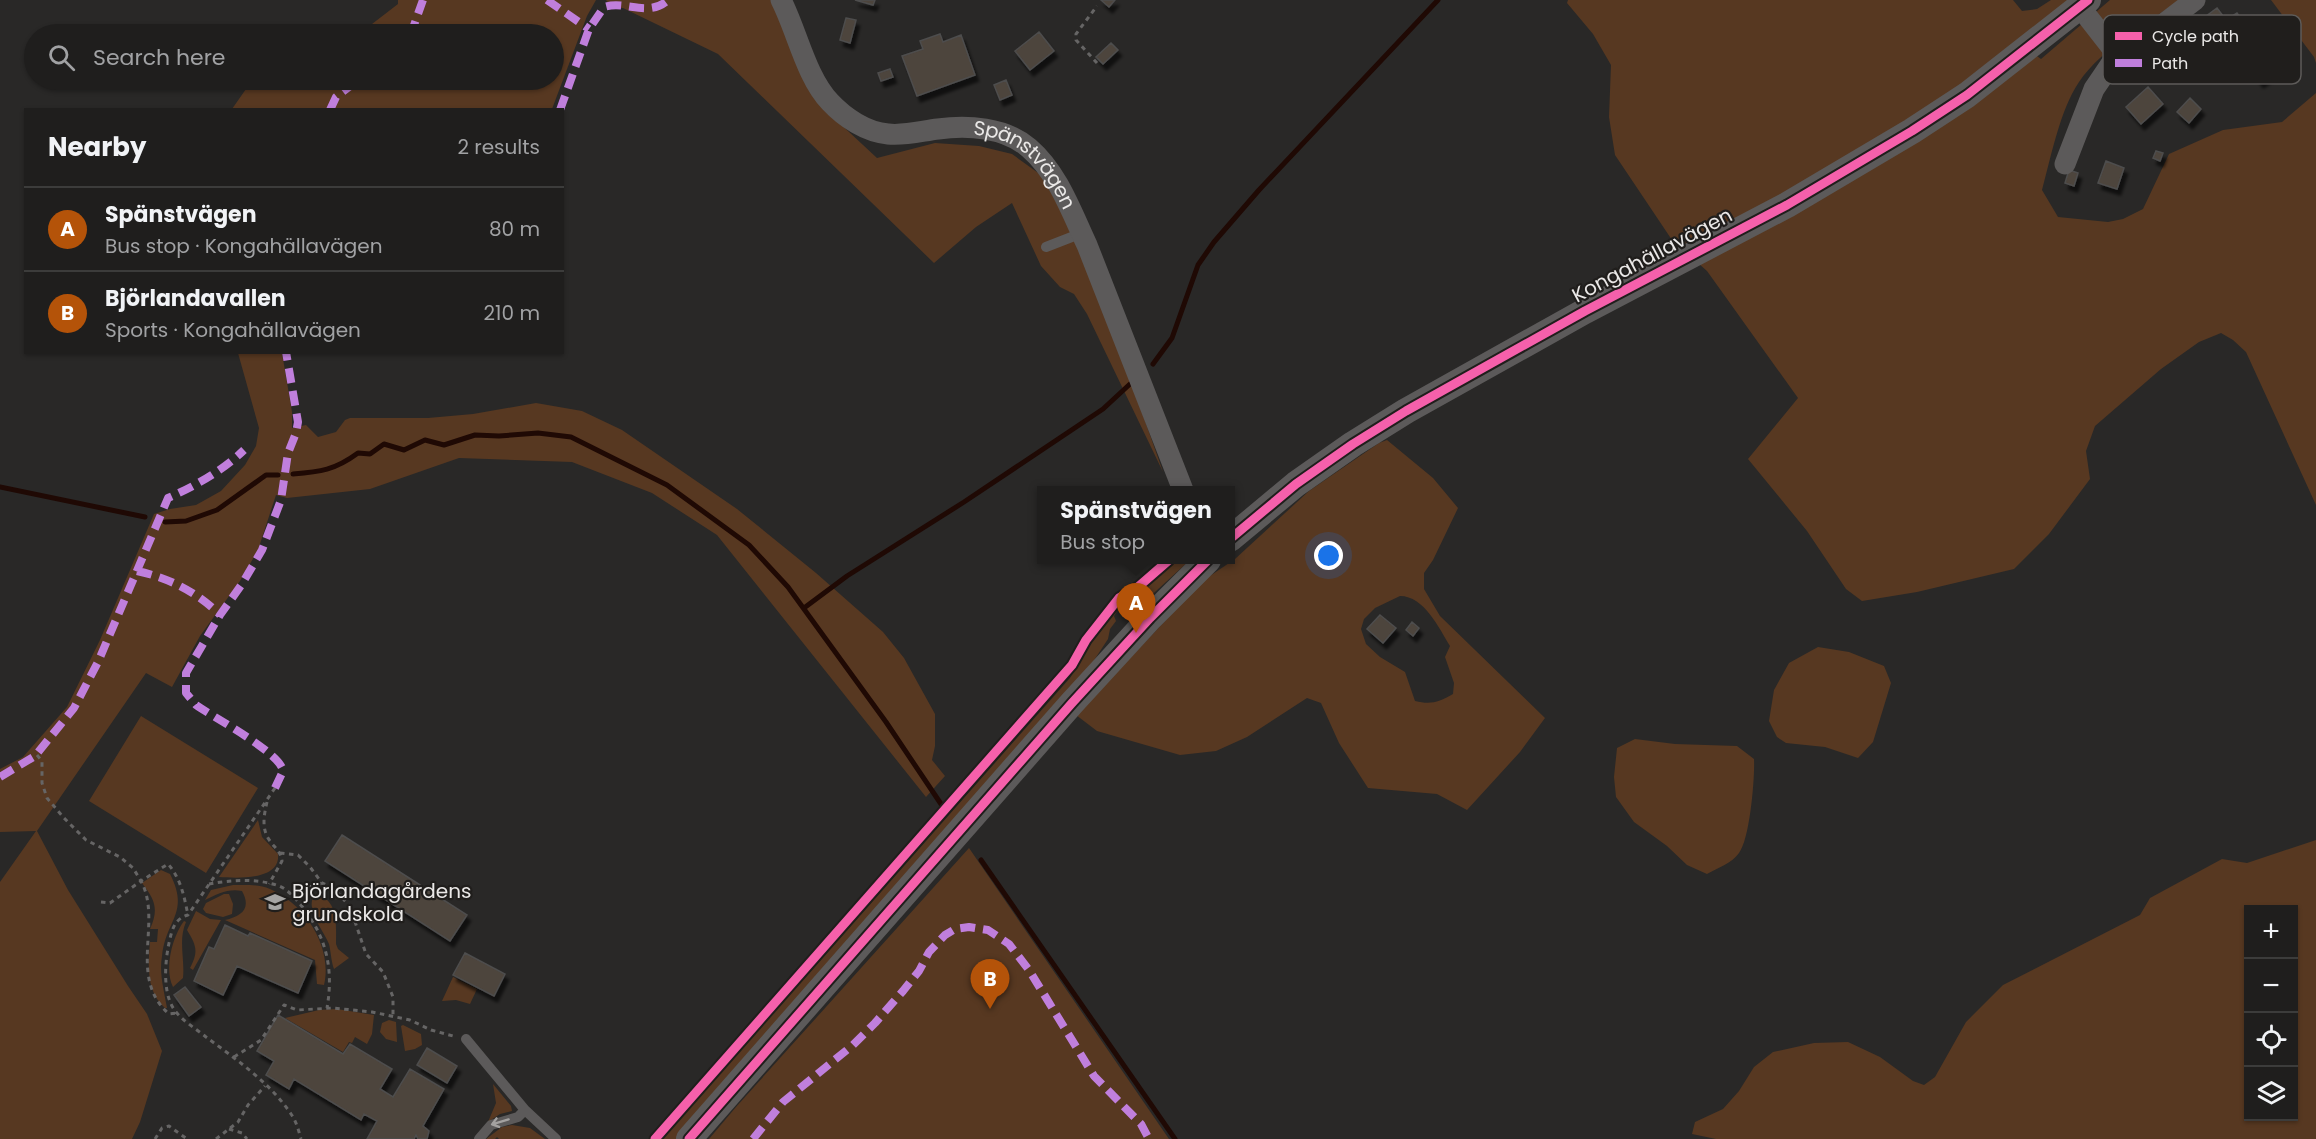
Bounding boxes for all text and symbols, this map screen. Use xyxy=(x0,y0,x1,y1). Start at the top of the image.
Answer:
legend xyxy=(2103,15,2301,84)
search box xyxy=(24,24,564,90)
text: Cycle path xyxy=(2152,25,2239,48)
icon: search xyxy=(45,41,78,74)
text: Search here xyxy=(93,42,226,73)
text: Path xyxy=(2152,52,2188,75)
street label: Spänstvägen xyxy=(972,114,1083,214)
text: Nearby xyxy=(48,129,146,165)
text: 2 results xyxy=(457,133,540,161)
text: Spänstvägen xyxy=(105,199,256,230)
street label: Kongahällavägen xyxy=(1567,201,1737,309)
text: A xyxy=(60,215,75,243)
text: 80 m xyxy=(489,215,540,243)
text: Bus stop · Kongahällavägen xyxy=(105,232,383,260)
text: Björlandavallen xyxy=(105,283,286,314)
text: B xyxy=(61,299,74,327)
text: 210 m xyxy=(484,299,540,327)
text: Sports · Kongahällavägen xyxy=(105,316,361,344)
popup xyxy=(1037,486,1235,564)
text: Spänstvägen xyxy=(1060,495,1212,526)
text: Bus stop xyxy=(1060,528,1145,556)
your location xyxy=(1314,541,1343,570)
pin: A xyxy=(1116,584,1156,633)
place label: Björlandagårdens grundskola xyxy=(292,877,471,928)
school or university icon: Björlandagårdens grundskola xyxy=(263,890,287,914)
map controls xyxy=(2244,905,2298,1121)
button: + xyxy=(2244,905,2298,959)
button: − xyxy=(2244,959,2298,1013)
pin: B xyxy=(970,960,1010,1009)
button: locate xyxy=(2244,1013,2298,1067)
button: layers xyxy=(2244,1067,2298,1121)
one-way arrow xyxy=(491,1117,510,1128)

